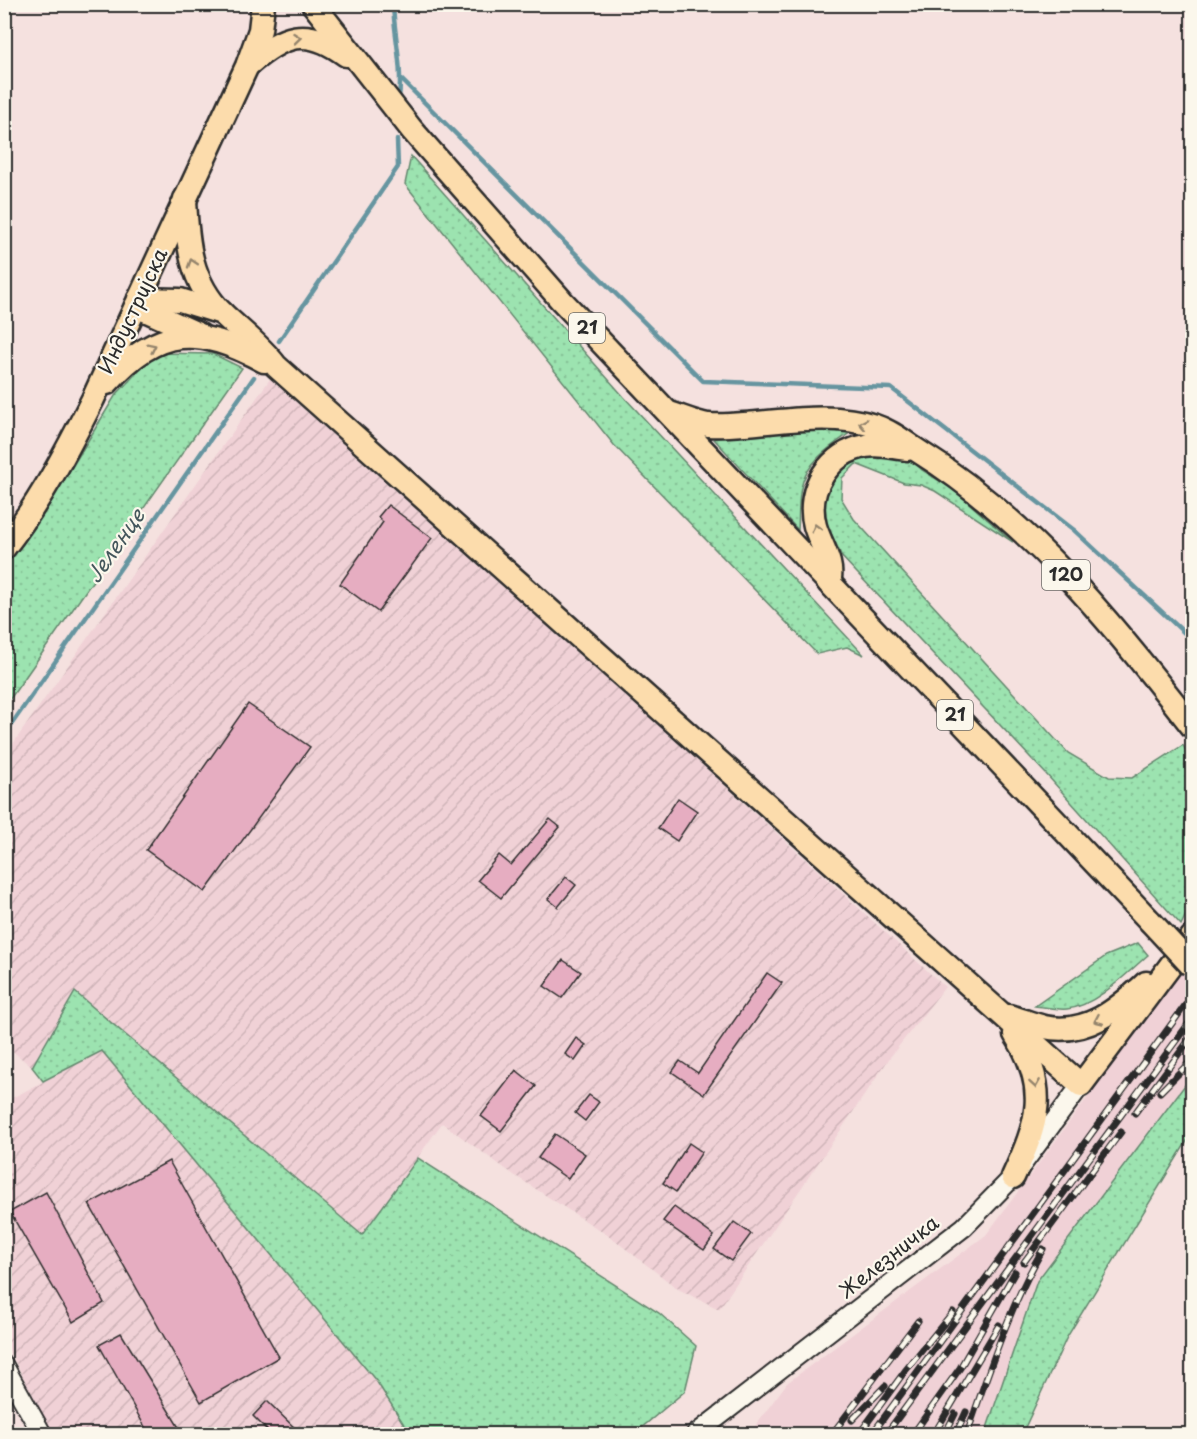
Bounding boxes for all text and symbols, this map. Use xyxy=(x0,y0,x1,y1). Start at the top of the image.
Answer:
one-way arrow xyxy=(292,32,301,45)
street label: Индустријска xyxy=(90,242,175,378)
one-way arrow xyxy=(187,258,200,269)
road number: 21 xyxy=(569,313,605,343)
one-way arrow xyxy=(145,343,156,355)
one-way arrow xyxy=(859,418,869,431)
water label: Јеленце xyxy=(77,500,153,588)
one-way arrow xyxy=(811,523,824,533)
road number: 120 xyxy=(1042,560,1090,590)
road number: 21 xyxy=(937,700,973,730)
one-way arrow xyxy=(1094,1012,1105,1024)
one-way arrow xyxy=(1028,1078,1041,1088)
street label: Железничка xyxy=(832,1207,945,1305)

